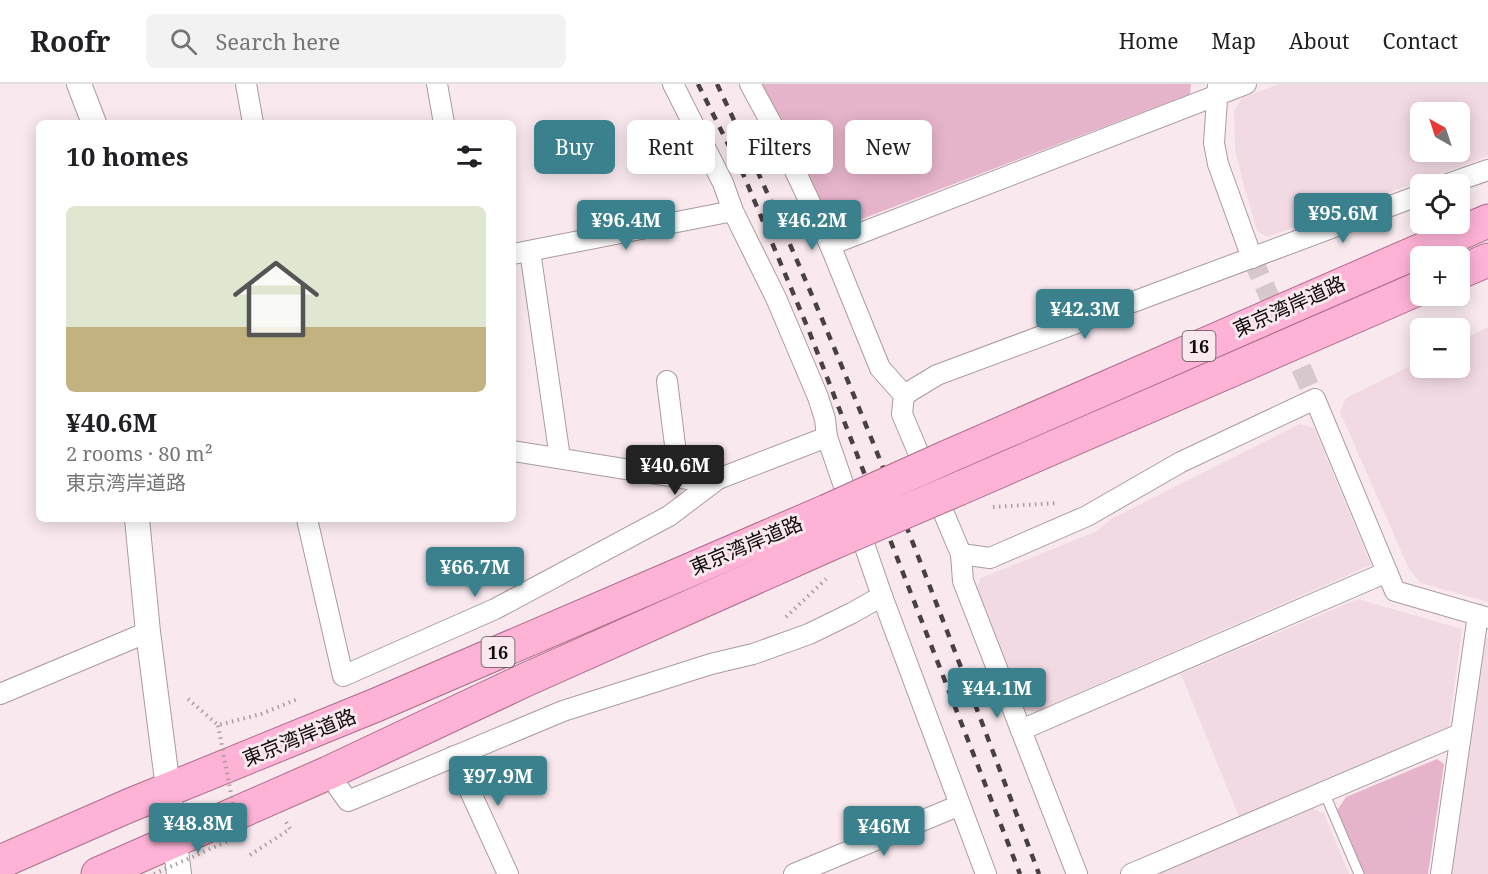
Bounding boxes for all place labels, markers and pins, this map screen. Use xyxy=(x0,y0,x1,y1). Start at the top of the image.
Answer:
pin: ¥95.6M xyxy=(1294,193,1392,244)
pin: ¥96.4M xyxy=(577,200,675,251)
pin: ¥46.2M xyxy=(763,200,861,251)
pin: ¥42.3M xyxy=(1036,289,1134,340)
pin: ¥40.6M xyxy=(626,445,724,496)
pin: ¥66.7M xyxy=(426,547,524,598)
pin: ¥44.1M xyxy=(948,668,1046,719)
pin: ¥97.9M xyxy=(449,756,547,807)
pin: ¥48.8M xyxy=(149,803,247,854)
pin: ¥46M xyxy=(848,806,920,857)

